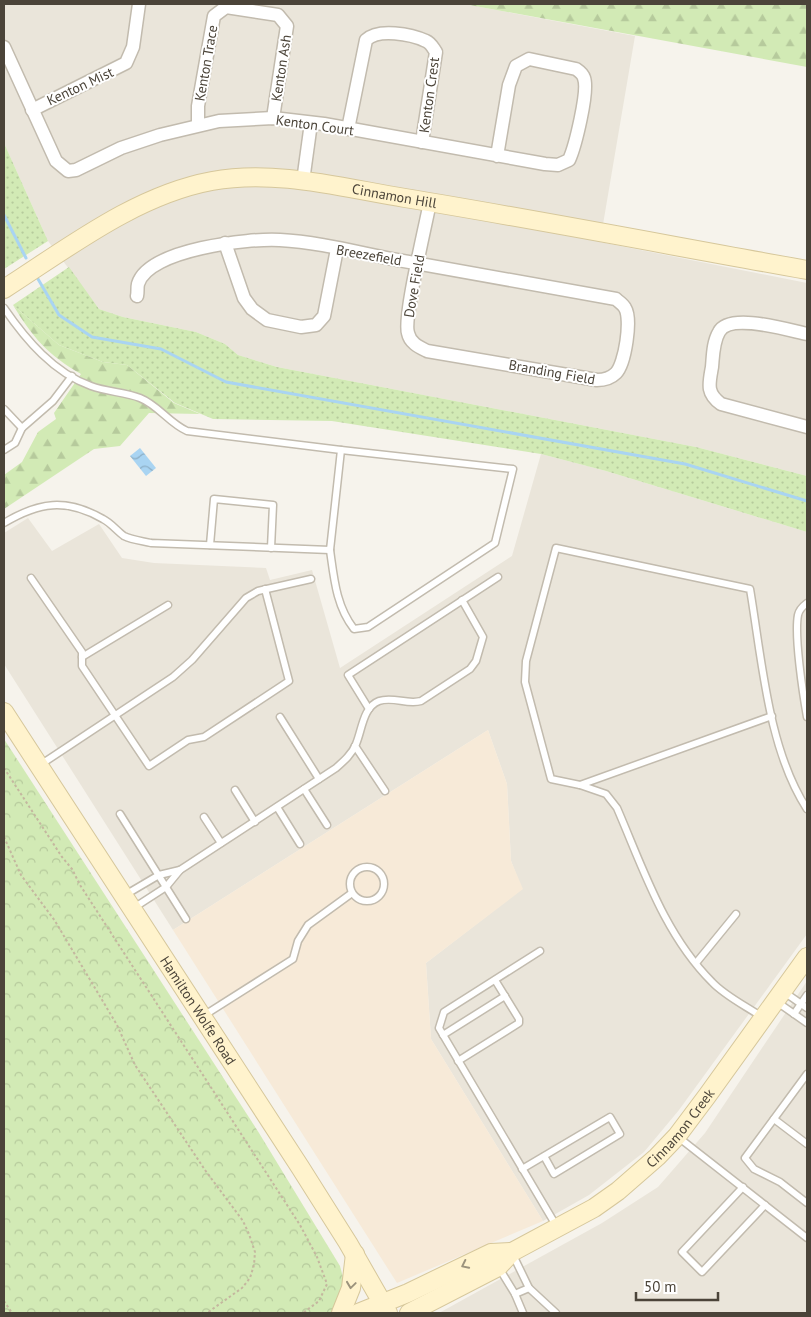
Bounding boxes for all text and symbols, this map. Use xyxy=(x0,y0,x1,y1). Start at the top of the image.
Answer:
street label: Kenton Trace xyxy=(190,24,222,102)
street label: Kenton Ash xyxy=(267,33,295,103)
street label: Kenton Crest xyxy=(415,56,443,134)
street label: Kenton Mist xyxy=(44,63,116,109)
street label: Kenton Court xyxy=(275,111,355,139)
street label: Cinnamon Hill xyxy=(351,180,438,212)
street label: Breezefield xyxy=(335,240,403,270)
street label: Dove Field xyxy=(400,253,428,319)
street label: Branding Field xyxy=(507,356,597,388)
street label: Hamilton Wolfe Road xyxy=(156,953,240,1068)
street label: Cinnamon Creek xyxy=(642,1085,719,1172)
one-way arrow xyxy=(462,1259,471,1269)
scale bar xyxy=(636,1270,718,1302)
text: 50 m xyxy=(644,1277,677,1296)
one-way arrow xyxy=(347,1280,357,1289)

